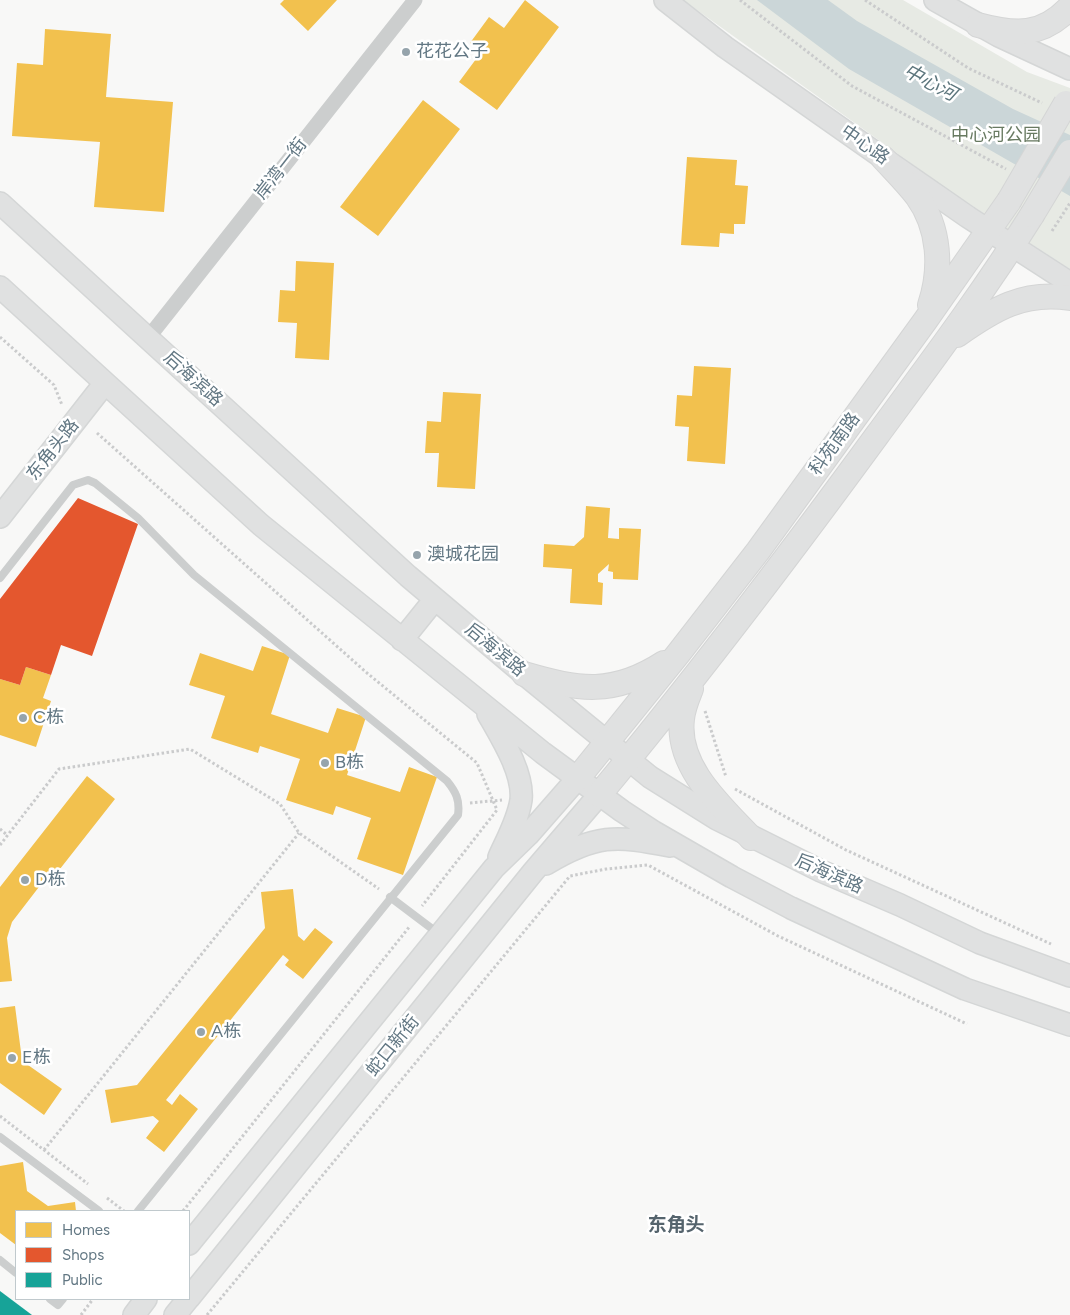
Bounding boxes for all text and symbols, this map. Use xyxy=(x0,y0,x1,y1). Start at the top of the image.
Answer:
place label: 花花公子 xyxy=(416,41,488,63)
marker: 花花公子 xyxy=(400,46,412,58)
water label: 中心河 xyxy=(899,60,961,106)
street label: 中心路 xyxy=(837,121,893,169)
park label: 中心河公园 xyxy=(951,125,1041,147)
street label: 岸湾一街 xyxy=(250,134,312,204)
street label: 后海滨路 xyxy=(159,347,227,411)
street label: 科苑南路 xyxy=(805,409,865,479)
street label: 东角头路 xyxy=(22,415,84,485)
place label: 澳城花园 xyxy=(427,544,499,566)
marker: 澳城花园 xyxy=(411,549,423,561)
street label: 后海滨路 xyxy=(460,619,530,681)
place label: C栋 xyxy=(33,707,64,729)
marker: C栋 xyxy=(17,712,29,724)
place label: B栋 xyxy=(335,752,364,774)
marker: B栋 xyxy=(319,757,331,769)
street label: 后海滨路 xyxy=(792,849,866,899)
place label: D栋 xyxy=(35,869,65,891)
marker: D栋 xyxy=(19,874,31,886)
street label: 蛇口新街 xyxy=(362,1011,424,1081)
place label: A栋 xyxy=(211,1021,241,1043)
marker: A栋 xyxy=(195,1026,207,1038)
place label: E栋 xyxy=(22,1047,51,1069)
marker: E栋 xyxy=(6,1052,18,1064)
legend xyxy=(15,1210,190,1300)
district label: 东角头 xyxy=(648,1214,704,1236)
text: Homes xyxy=(62,1221,110,1239)
text: Shops xyxy=(62,1246,104,1264)
text: Public xyxy=(62,1271,103,1289)

